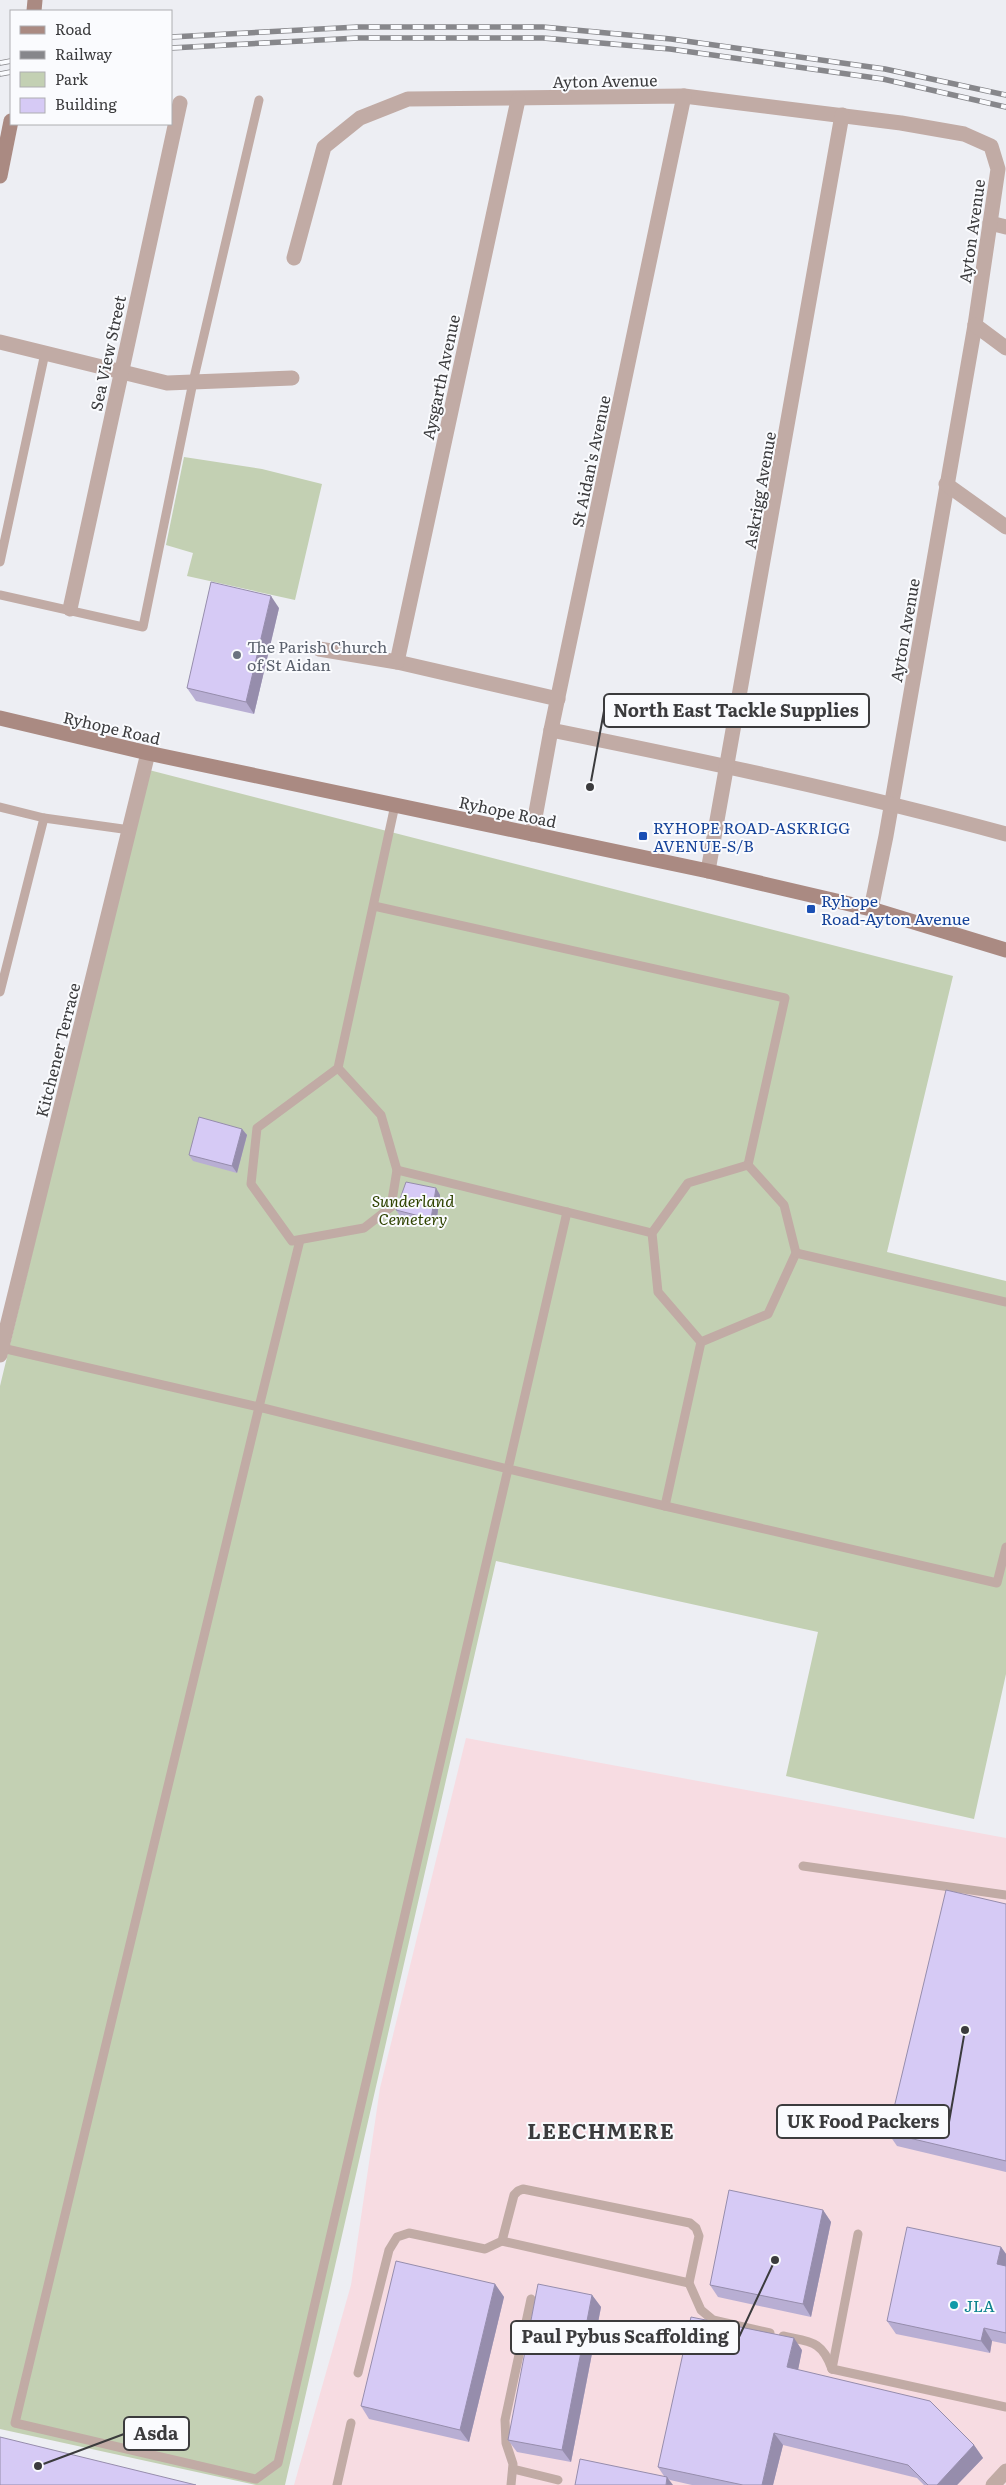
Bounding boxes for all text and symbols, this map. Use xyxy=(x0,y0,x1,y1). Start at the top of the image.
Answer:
legend xyxy=(10,10,172,125)
text: Road xyxy=(55,17,91,40)
text: Railway xyxy=(55,42,113,65)
text: Park xyxy=(55,67,89,90)
street label: Ayton Avenue xyxy=(552,67,658,93)
text: Building xyxy=(55,92,117,115)
street label: Ayton Avenue xyxy=(952,177,990,285)
street label: Sea View Street xyxy=(83,293,131,413)
street label: Aysgarth Avenue xyxy=(415,312,465,442)
street label: St Aidan's Avenue xyxy=(564,393,616,529)
street label: Askrigg Avenue xyxy=(737,429,781,551)
street label: Ayton Avenue xyxy=(883,576,925,684)
place label: The Parish Church of St Aidan xyxy=(247,634,388,676)
marker: The Parish Church of St Aidan xyxy=(231,649,243,661)
callout: North East Tackle Supplies xyxy=(604,694,869,727)
text: North East Tackle Supplies xyxy=(613,696,859,723)
street label: Ryhope Road xyxy=(61,704,163,750)
street label: Ryhope Road xyxy=(457,789,559,833)
place label: RYHOPE ROAD-ASKRIGG AVENUE-S/B xyxy=(653,815,850,857)
marker: RYHOPE ROAD-ASKRIGG AVENUE-S/B xyxy=(637,830,649,842)
place label: Ryhope Road-Ayton Avenue xyxy=(821,888,970,930)
marker: Ryhope Road-Ayton Avenue xyxy=(805,903,817,915)
street label: Kitchener Terrace xyxy=(29,980,85,1120)
park label: Sunderland Cemetery xyxy=(372,1188,455,1230)
callout: UK Food Packers xyxy=(777,2105,949,2138)
text: UK Food Packers xyxy=(787,2107,939,2134)
district label: LEECHMERE xyxy=(527,2114,675,2145)
place label: JLA xyxy=(964,2293,995,2317)
marker: JLA xyxy=(948,2299,960,2311)
callout: Paul Pybus Scaffolding xyxy=(511,2321,739,2354)
text: Paul Pybus Scaffolding xyxy=(521,2322,730,2349)
callout: Asda xyxy=(124,2417,189,2450)
text: Asda xyxy=(134,2419,179,2446)

